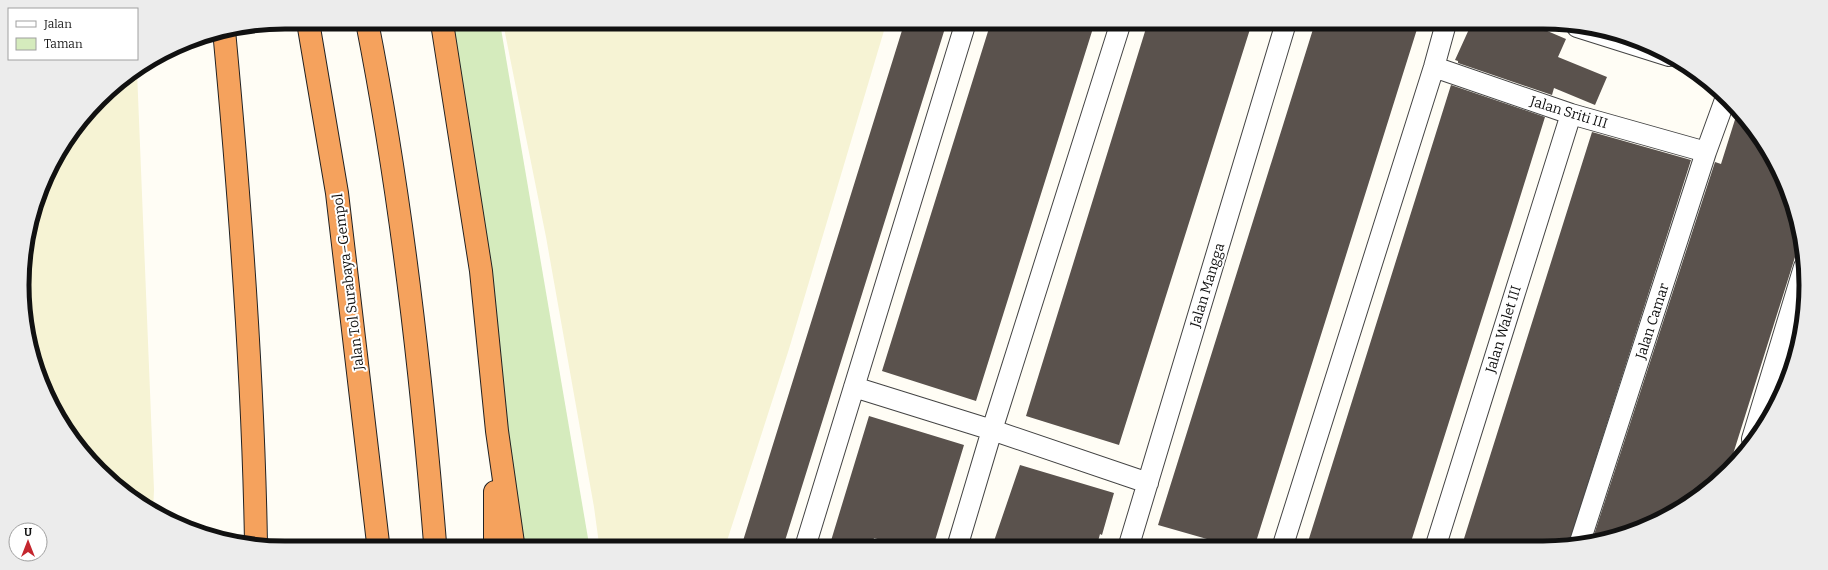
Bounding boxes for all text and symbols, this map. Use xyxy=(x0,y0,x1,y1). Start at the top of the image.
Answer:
legend xyxy=(8,8,138,60)
text: Jalan xyxy=(43,17,72,31)
text: Taman xyxy=(44,37,83,51)
street label: Jalan Sriti III xyxy=(1527,92,1610,132)
street label: Jalan Tol Surabaya–Gempol xyxy=(329,192,368,372)
street label: Jalan Mangga xyxy=(1186,241,1228,330)
street label: Jalan Camar xyxy=(1632,281,1673,362)
street label: Jalan Walet III xyxy=(1482,283,1525,376)
north arrow xyxy=(8,522,48,562)
text: U xyxy=(24,526,32,539)

